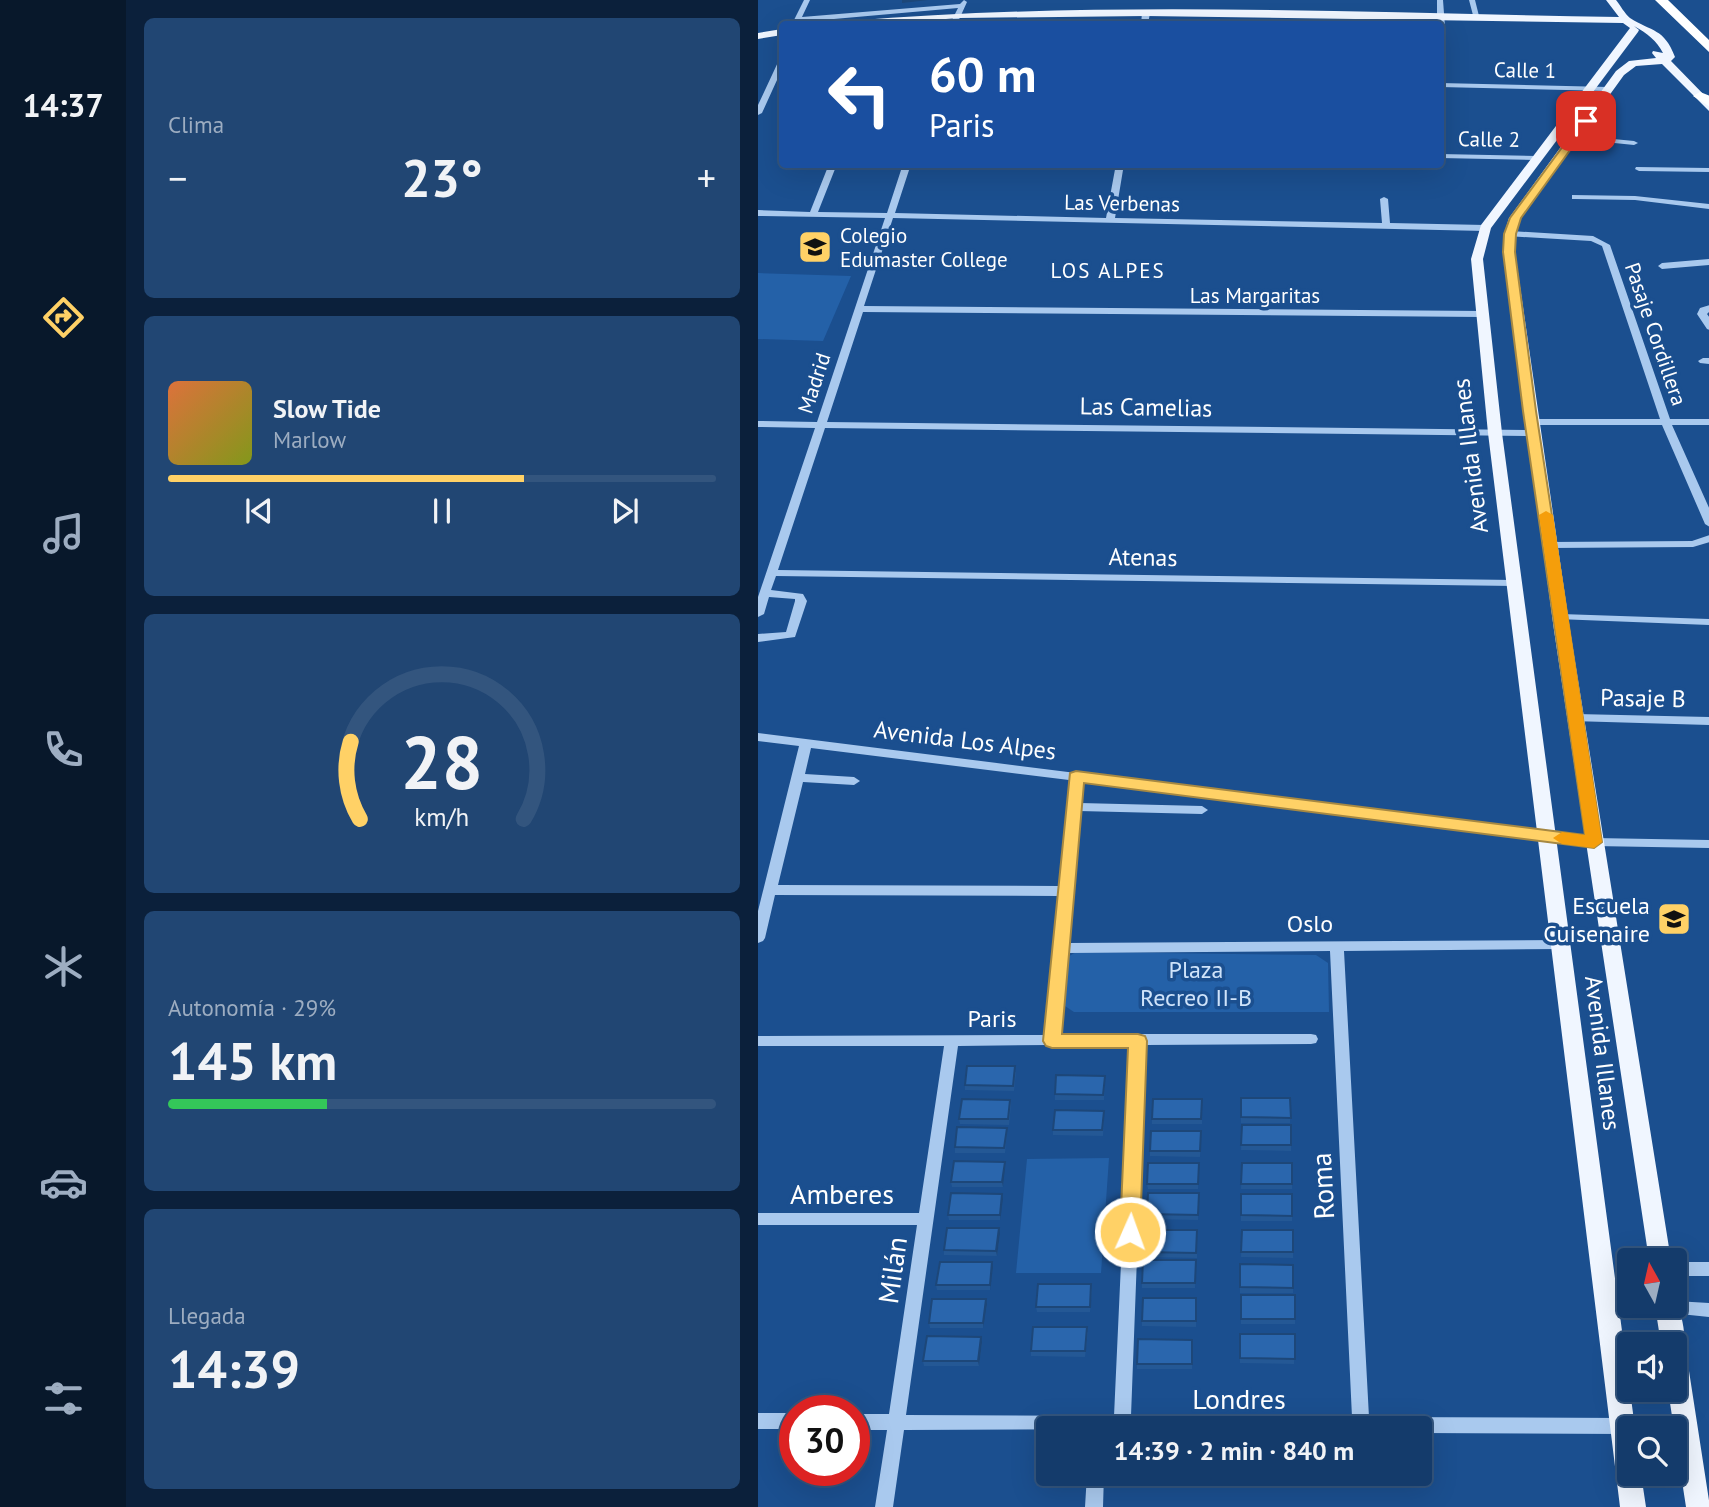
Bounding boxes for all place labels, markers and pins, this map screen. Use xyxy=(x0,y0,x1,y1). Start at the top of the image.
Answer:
pin xyxy=(1556,91,1616,151)
place label: Colegio Edumaster College xyxy=(840,222,1008,273)
school or university icon: Colegio Edumaster College xyxy=(796,228,834,266)
place label: Escuela Cuisenaire xyxy=(1543,890,1650,949)
school or university icon: Escuela Cuisenaire xyxy=(1655,900,1693,938)

